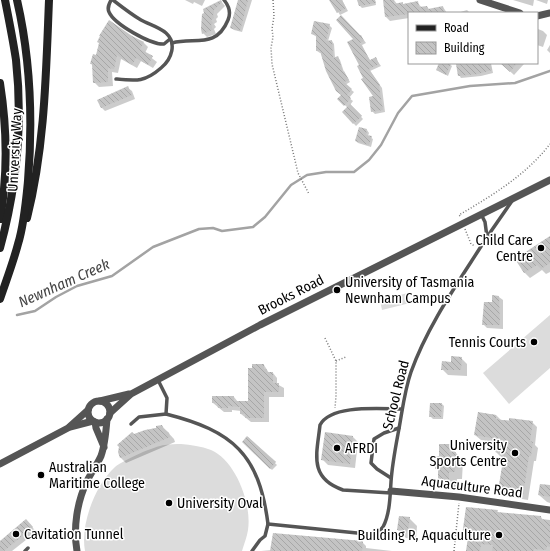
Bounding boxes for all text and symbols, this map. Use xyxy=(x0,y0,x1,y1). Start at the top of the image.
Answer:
legend xyxy=(408,12,538,64)
text: Road xyxy=(444,21,469,35)
text: Building xyxy=(444,41,485,55)
street label: University Way xyxy=(4,107,26,192)
place label: Child Care Centre xyxy=(475,232,533,265)
marker: Child Care Centre xyxy=(536,243,546,253)
water label: Newnham Creek xyxy=(16,255,113,311)
street label: Brooks Road xyxy=(255,271,327,319)
place label: University of Tasmania Newnham Campus xyxy=(345,274,474,307)
marker: University of Tasmania Newnham Campus xyxy=(332,285,342,295)
place label: Tennis Courts xyxy=(449,334,526,351)
marker: Tennis Courts xyxy=(529,337,539,347)
street label: School Road xyxy=(379,358,413,432)
place label: University Sports Centre xyxy=(429,437,508,470)
place label: AFRDI xyxy=(345,440,378,457)
marker: AFRDI xyxy=(332,443,342,453)
marker: University Sports Centre xyxy=(510,448,520,458)
place label: Australian Maritime College xyxy=(49,459,145,492)
marker: Australian Maritime College xyxy=(36,470,46,480)
street label: Aquaculture Road xyxy=(421,472,523,502)
place label: University Oval xyxy=(177,495,263,512)
marker: University Oval xyxy=(164,498,174,508)
place label: Cavitation Tunnel xyxy=(24,526,124,543)
place label: Building R, Aquaculture xyxy=(357,527,491,544)
marker: Cavitation Tunnel xyxy=(11,529,21,539)
marker: Building R, Aquaculture xyxy=(494,530,504,540)

